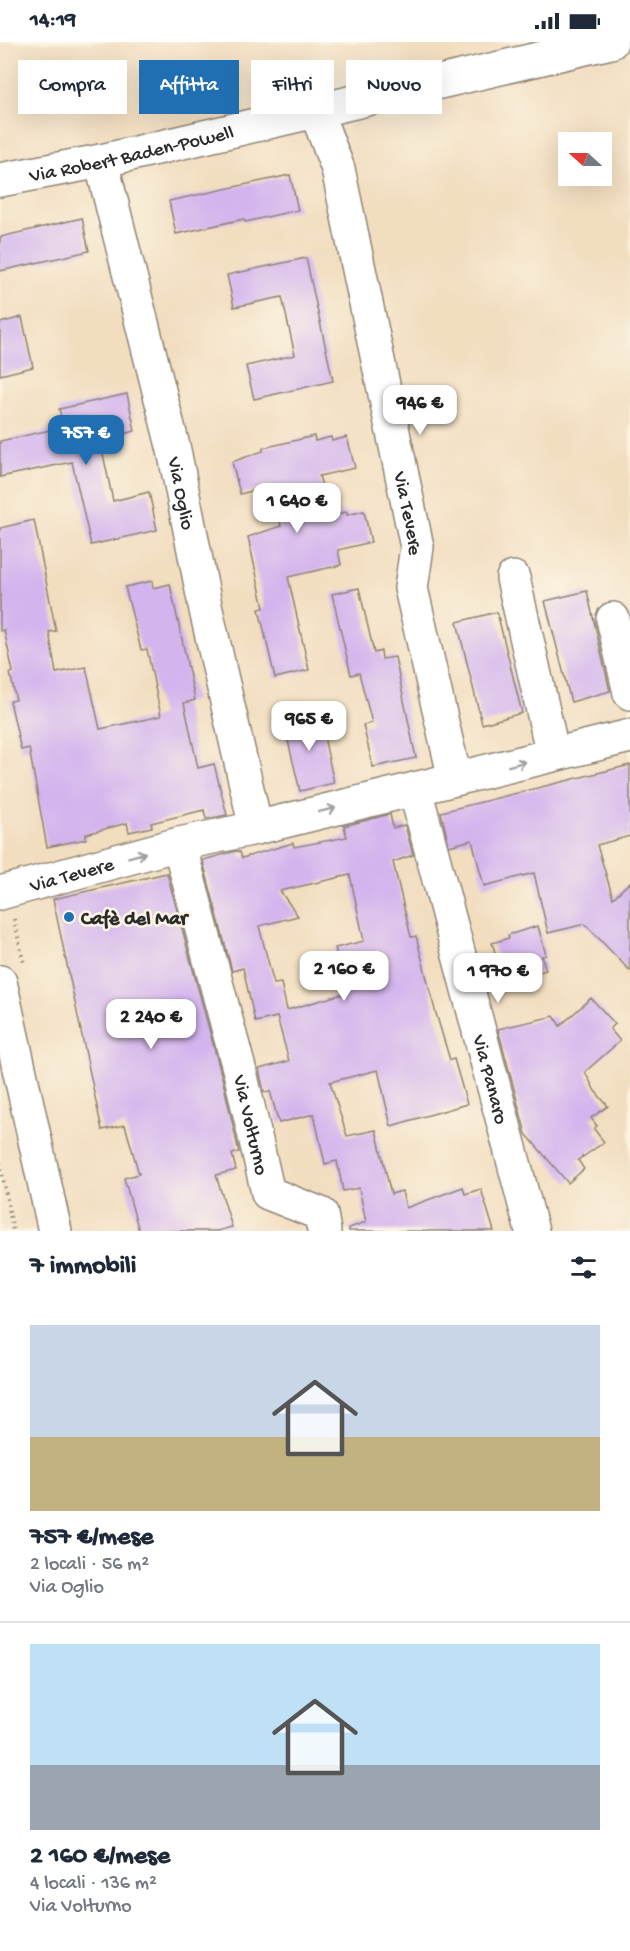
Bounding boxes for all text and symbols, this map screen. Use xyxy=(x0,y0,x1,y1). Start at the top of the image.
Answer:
text: 14:19 xyxy=(30,8,76,34)
chip: Compra xyxy=(18,60,127,114)
chip: Affitta xyxy=(139,60,239,114)
chip: Filtri xyxy=(251,60,334,114)
chip: Nuovo xyxy=(346,60,442,114)
street label: Via Robert Baden-Powell xyxy=(27,122,236,189)
north arrow xyxy=(558,132,612,186)
map controls xyxy=(558,132,612,186)
pin: 946 € xyxy=(378,385,462,436)
text: 946 € xyxy=(397,393,443,416)
pin: 757 € xyxy=(44,415,128,466)
text: 757 € xyxy=(62,423,110,446)
street label: Via Oglio xyxy=(160,454,198,532)
street label: Via Tevere xyxy=(386,469,425,558)
pin: 1 640 € xyxy=(242,483,352,534)
text: 1 640 € xyxy=(267,491,327,514)
pin: 965 € xyxy=(267,701,351,752)
text: 965 € xyxy=(285,709,333,732)
one-way arrow xyxy=(507,758,526,770)
one-way arrow xyxy=(317,804,336,816)
one-way arrow xyxy=(128,849,147,860)
street label: Via Tevere xyxy=(27,854,117,900)
place label: Cafè del Mar xyxy=(80,909,189,932)
marker: Cafè del Mar xyxy=(62,910,76,924)
pin: 2 160 € xyxy=(289,951,399,1002)
pin: 1 970 € xyxy=(443,953,553,1004)
text: 2 160 € xyxy=(314,959,374,982)
text: 1 970 € xyxy=(467,961,529,984)
pin: 2 240 € xyxy=(96,999,206,1050)
text: 2 240 € xyxy=(120,1007,182,1030)
street label: Via Panaro xyxy=(465,1032,511,1127)
street label: Via Volturno xyxy=(226,1072,271,1178)
icon: filters xyxy=(567,1251,600,1284)
text: 7 immobili xyxy=(30,1252,136,1283)
icon: home xyxy=(261,1364,369,1472)
text: 757 €/mese xyxy=(30,1523,153,1554)
text: 2 locali · 56 m² xyxy=(30,1554,149,1577)
text: Via Oglio xyxy=(30,1577,104,1600)
icon: home xyxy=(261,1683,369,1791)
text: 2 160 €/mese xyxy=(30,1842,170,1873)
text: 4 locali · 136 m² xyxy=(30,1873,157,1896)
text: Via Volturno xyxy=(30,1896,132,1919)

